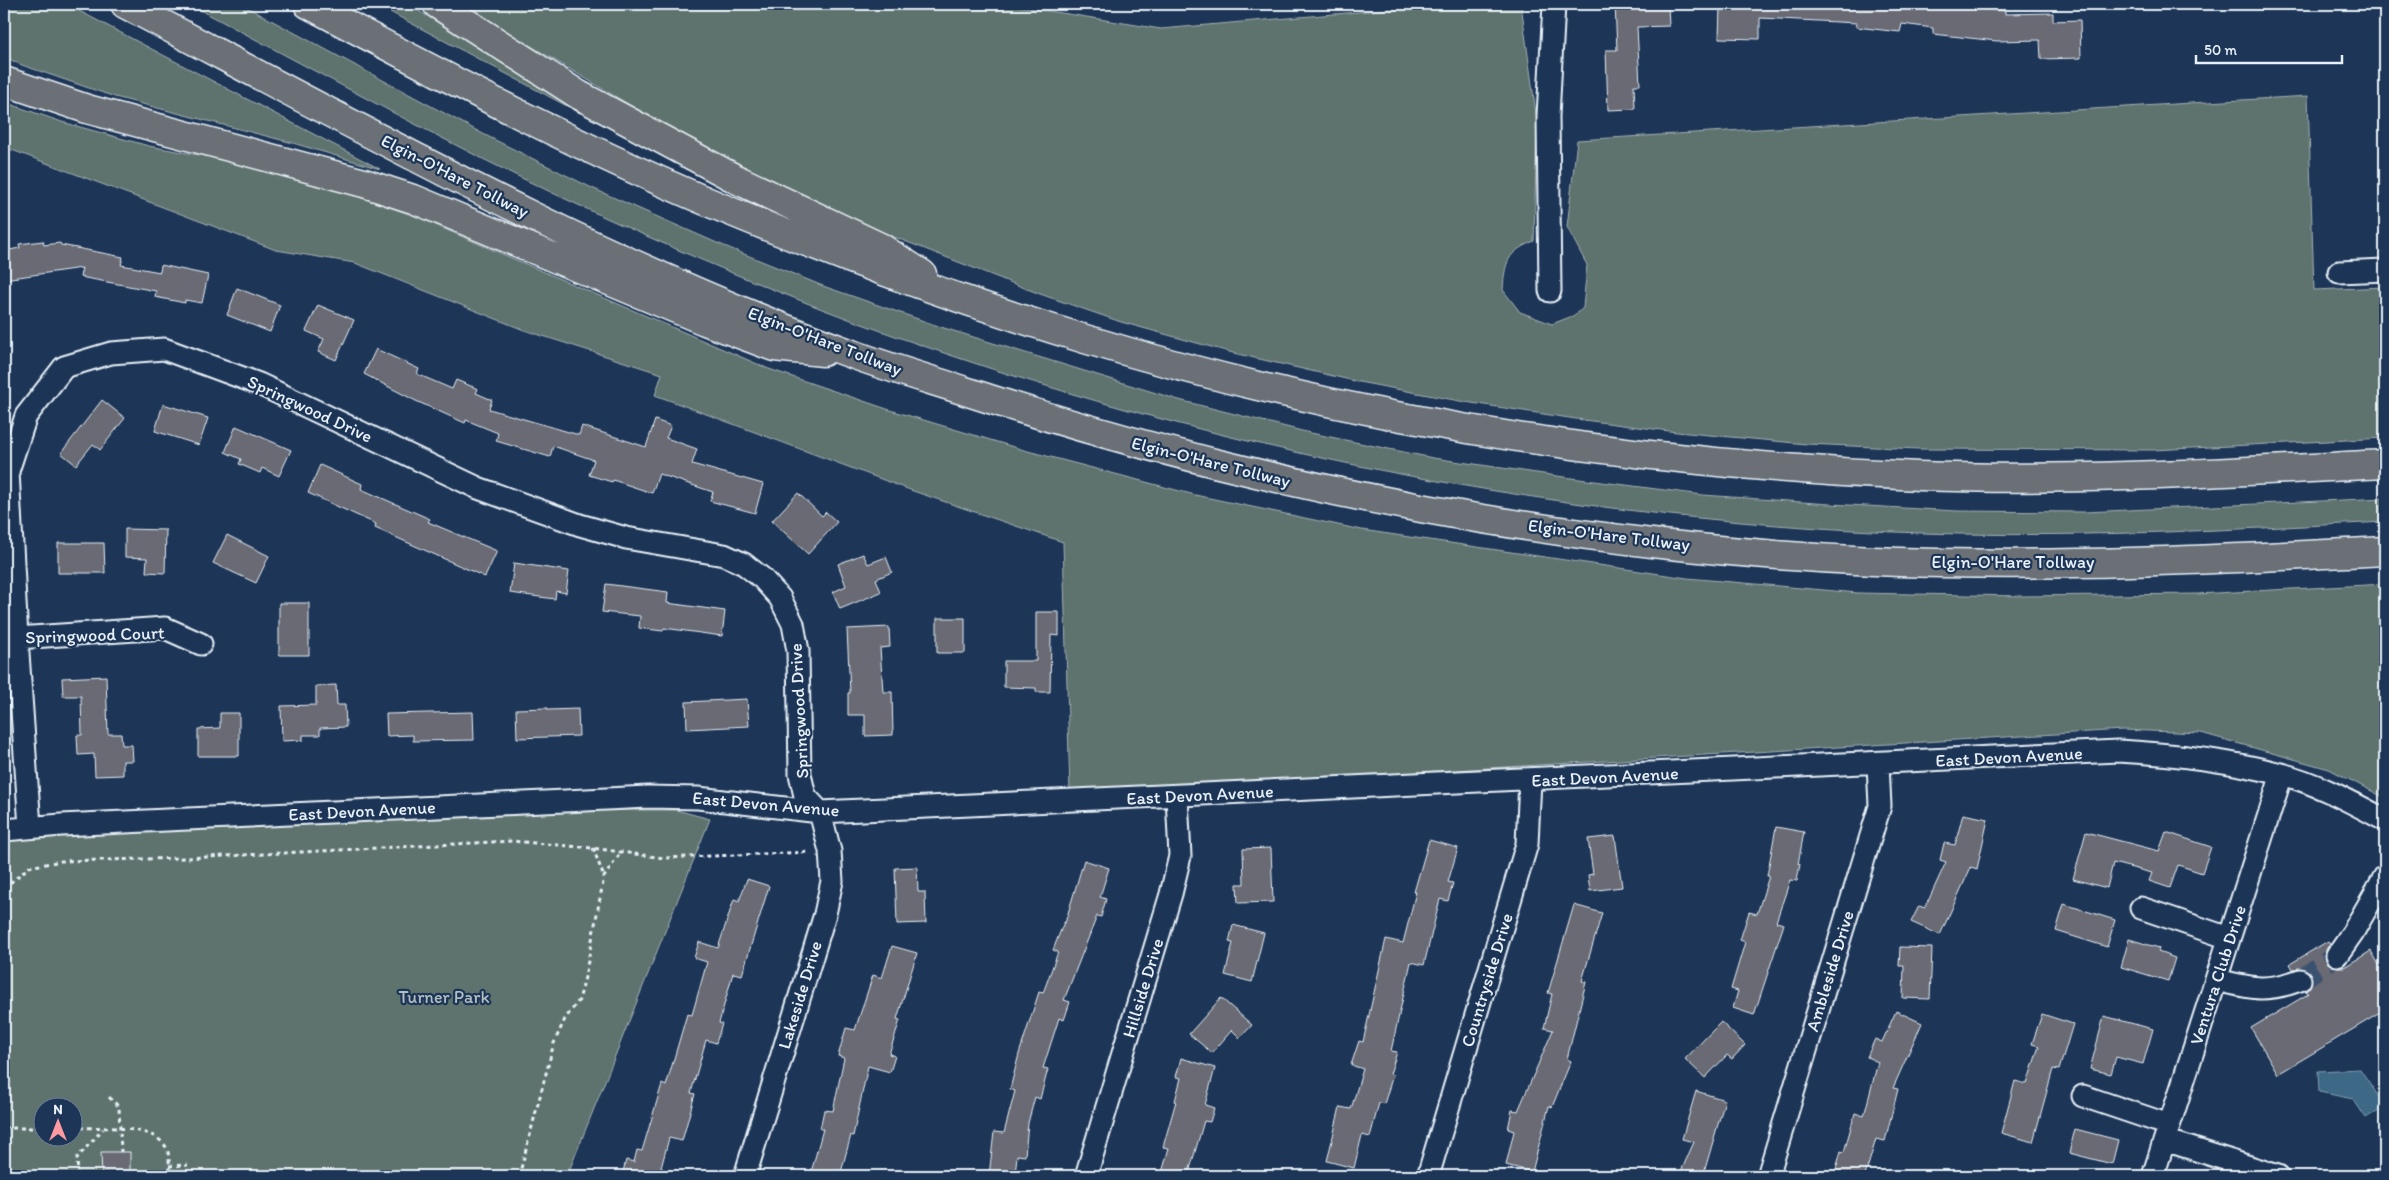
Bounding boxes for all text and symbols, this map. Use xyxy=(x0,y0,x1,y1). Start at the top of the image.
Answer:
scale bar xyxy=(2196,32,2343,64)
text: 50 m xyxy=(2204,41,2237,59)
street label: Elgin-O'Hare Tollway xyxy=(377,129,533,223)
street label: Elgin-O'Hare Tollway xyxy=(745,302,905,381)
street label: Springwood Drive xyxy=(244,370,376,448)
street label: Elgin-O'Hare Tollway xyxy=(1129,432,1293,493)
street label: Elgin-O'Hare Tollway xyxy=(1527,514,1692,556)
street label: Elgin-O'Hare Tollway xyxy=(1932,551,2095,573)
street label: Springwood Court xyxy=(25,622,165,648)
street label: Springwood Drive xyxy=(784,643,814,779)
street label: East Devon Avenue xyxy=(1935,742,2083,772)
street label: East Devon Avenue xyxy=(1531,762,1679,792)
street label: East Devon Avenue xyxy=(1126,780,1274,810)
street label: East Devon Avenue xyxy=(692,787,840,821)
street label: East Devon Avenue xyxy=(288,796,436,826)
street label: Ventura Club Drive xyxy=(2185,902,2251,1048)
street label: Ambleside Drive xyxy=(1801,908,1859,1034)
street label: Countryside Drive xyxy=(1456,910,1518,1050)
street label: Hillside Drive xyxy=(1117,936,1169,1040)
street label: Lakeside Drive xyxy=(773,938,827,1052)
park label: Turner Park xyxy=(398,986,490,1008)
north arrow xyxy=(32,1098,82,1148)
text: N xyxy=(53,1101,63,1118)

